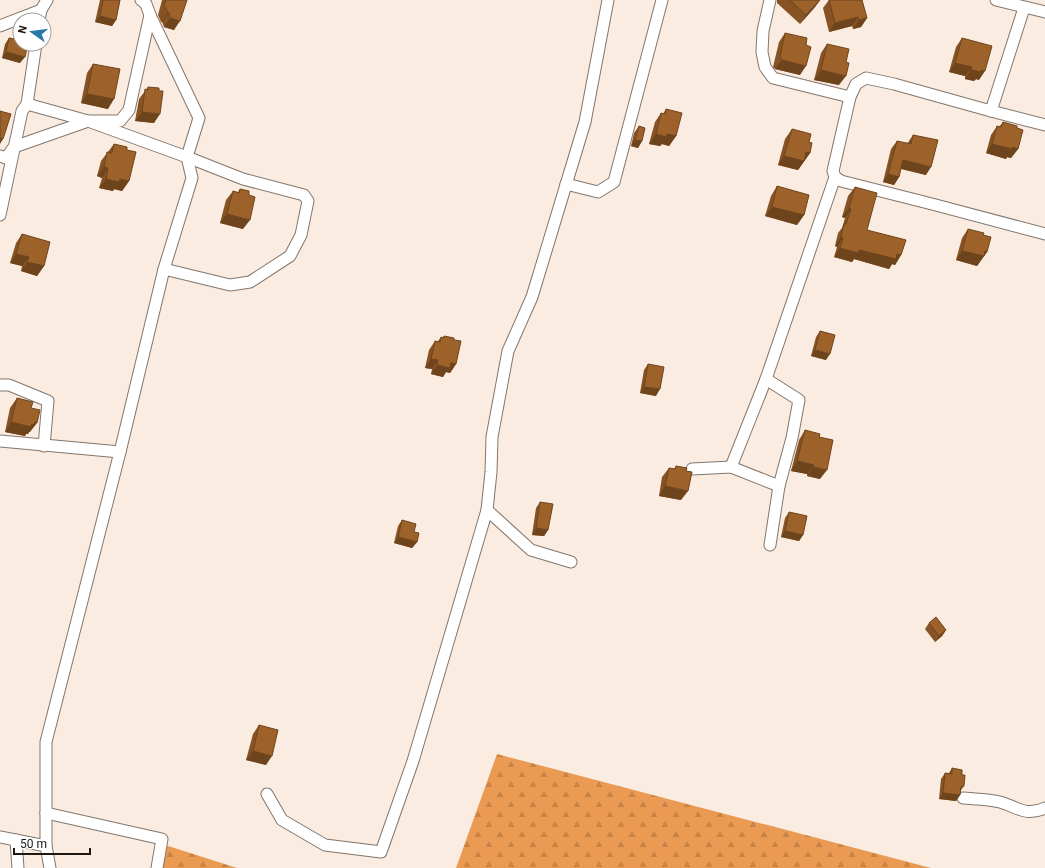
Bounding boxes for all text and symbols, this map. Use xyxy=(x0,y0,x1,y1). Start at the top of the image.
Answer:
north arrow xyxy=(12,12,52,52)
text: N xyxy=(16,24,30,35)
scale bar xyxy=(14,830,90,856)
text: 50 m xyxy=(20,837,47,851)

